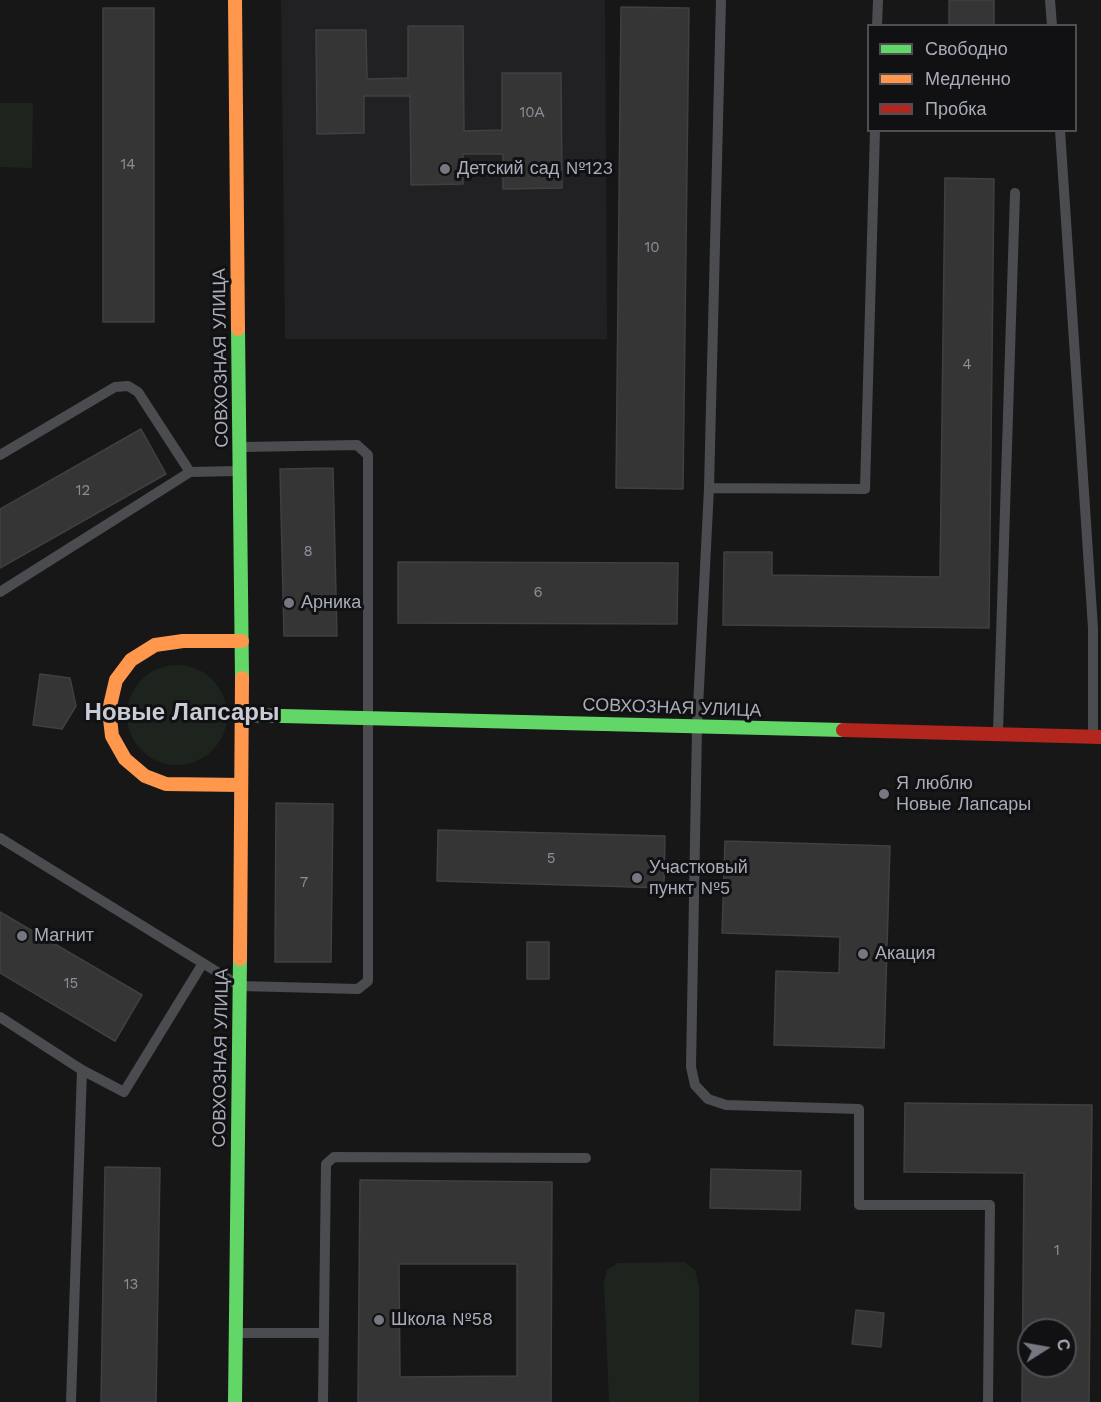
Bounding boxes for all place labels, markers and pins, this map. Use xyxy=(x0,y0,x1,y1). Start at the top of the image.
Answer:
place label: Детский сад №123 xyxy=(457,158,613,180)
marker: Детский сад №123 xyxy=(438,162,452,176)
place label: Арника xyxy=(301,592,361,614)
marker: Арника xyxy=(282,596,296,610)
place label: Я люблю Новые Лапсары xyxy=(896,773,1031,816)
marker: Я люблю Новые Лапсары xyxy=(877,787,891,801)
place label: Участковый пункт №5 xyxy=(649,857,748,900)
marker: Участковый пункт №5 xyxy=(630,871,644,885)
place label: Магнит xyxy=(34,925,94,947)
marker: Магнит xyxy=(15,929,29,943)
place label: Акация xyxy=(875,943,935,965)
marker: Акация xyxy=(856,947,870,961)
place label: Школа №58 xyxy=(391,1309,493,1331)
marker: Школа №58 xyxy=(372,1313,386,1327)

